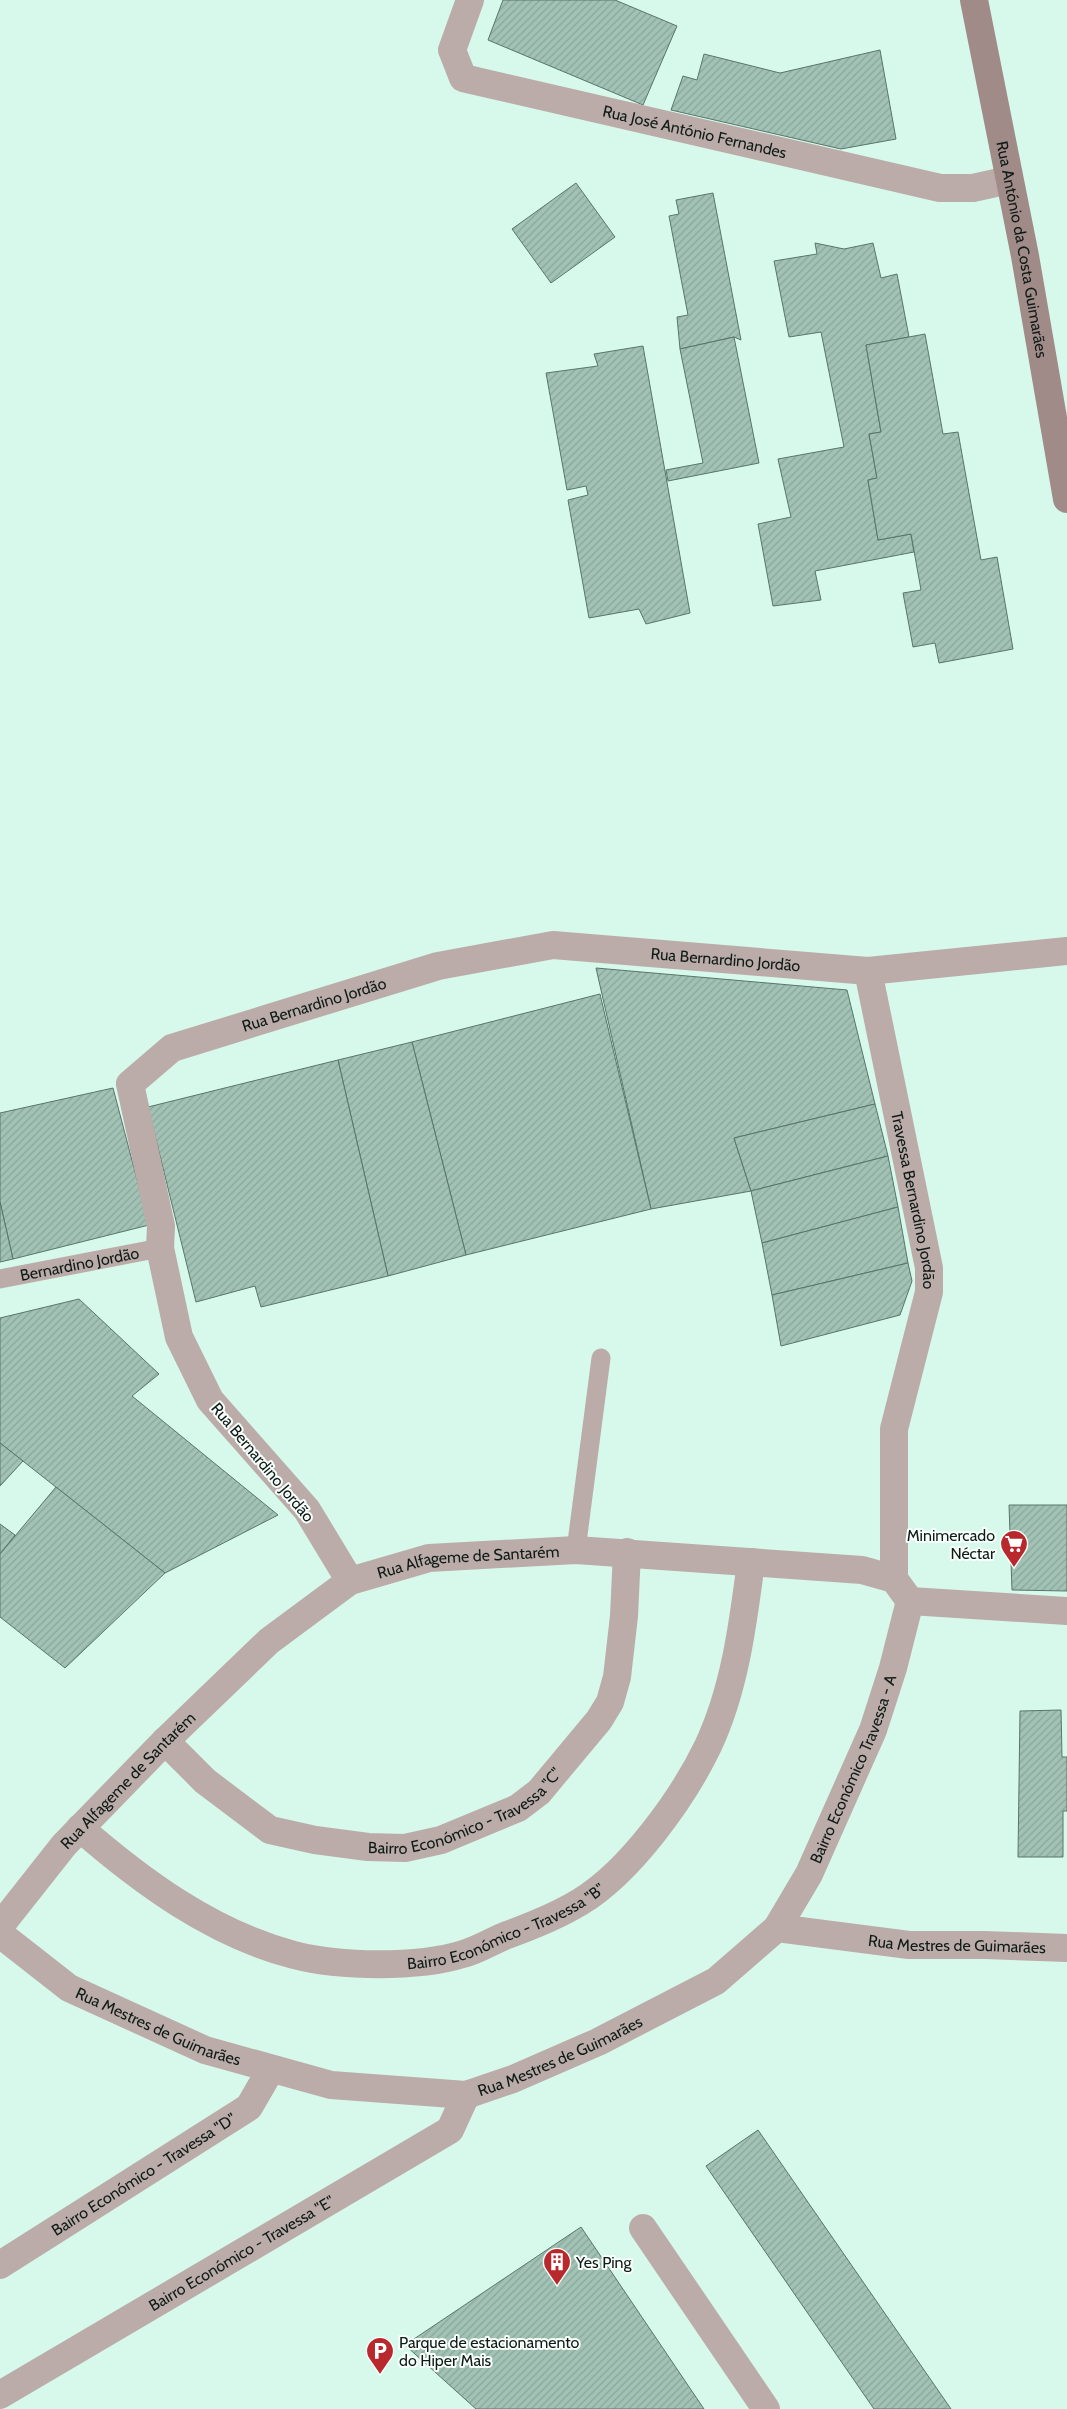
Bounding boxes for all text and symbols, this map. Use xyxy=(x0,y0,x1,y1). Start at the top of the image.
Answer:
street label: Rua José António Fernandes xyxy=(601,102,789,162)
street label: Rua António da Costa Guimarães xyxy=(992,139,1052,360)
street label: Rua Bernardino Jordão xyxy=(650,944,801,975)
street label: Rua Bernardino Jordão xyxy=(239,974,389,1036)
street label: Travessa Bernardino Jordão xyxy=(887,1110,938,1289)
street label: Bernardino Jordão xyxy=(18,1243,141,1285)
street label: Rua Bernardino Jordão xyxy=(207,1399,318,1526)
place label: Minimercado Néctar xyxy=(907,1526,996,1563)
supermarket icon: Minimercado Néctar xyxy=(999,1529,1029,1568)
street label: Rua Alfageme de Santarém xyxy=(375,1542,560,1583)
street label: Bairro Económico Travessa - A xyxy=(806,1672,900,1866)
street label: Rua Alfageme de Santarém xyxy=(57,1708,199,1853)
street label: Bairro Económico - Travessa "C" xyxy=(368,1764,565,1858)
street label: Bairro Económico - Travessa "B" xyxy=(406,1879,609,1973)
street label: Rua Mestres de Guimarães xyxy=(867,1931,1046,1957)
street label: Rua Mestres de Guimarães xyxy=(73,1983,243,2070)
street label: Rua Mestres de Guimarães xyxy=(475,2012,646,2100)
street label: Bairro Económico - Travessa "D" xyxy=(48,2109,240,2240)
street label: Bairro Económico - Travessa "E" xyxy=(145,2191,338,2315)
building icon: Yes Ping xyxy=(542,2247,572,2286)
place label: Yes Ping xyxy=(575,2253,633,2272)
place label: Parque de estacionamento do Hiper Mais xyxy=(399,2333,580,2370)
parking icon: Parque de estacionamento do Hiper Mais xyxy=(365,2336,395,2375)

